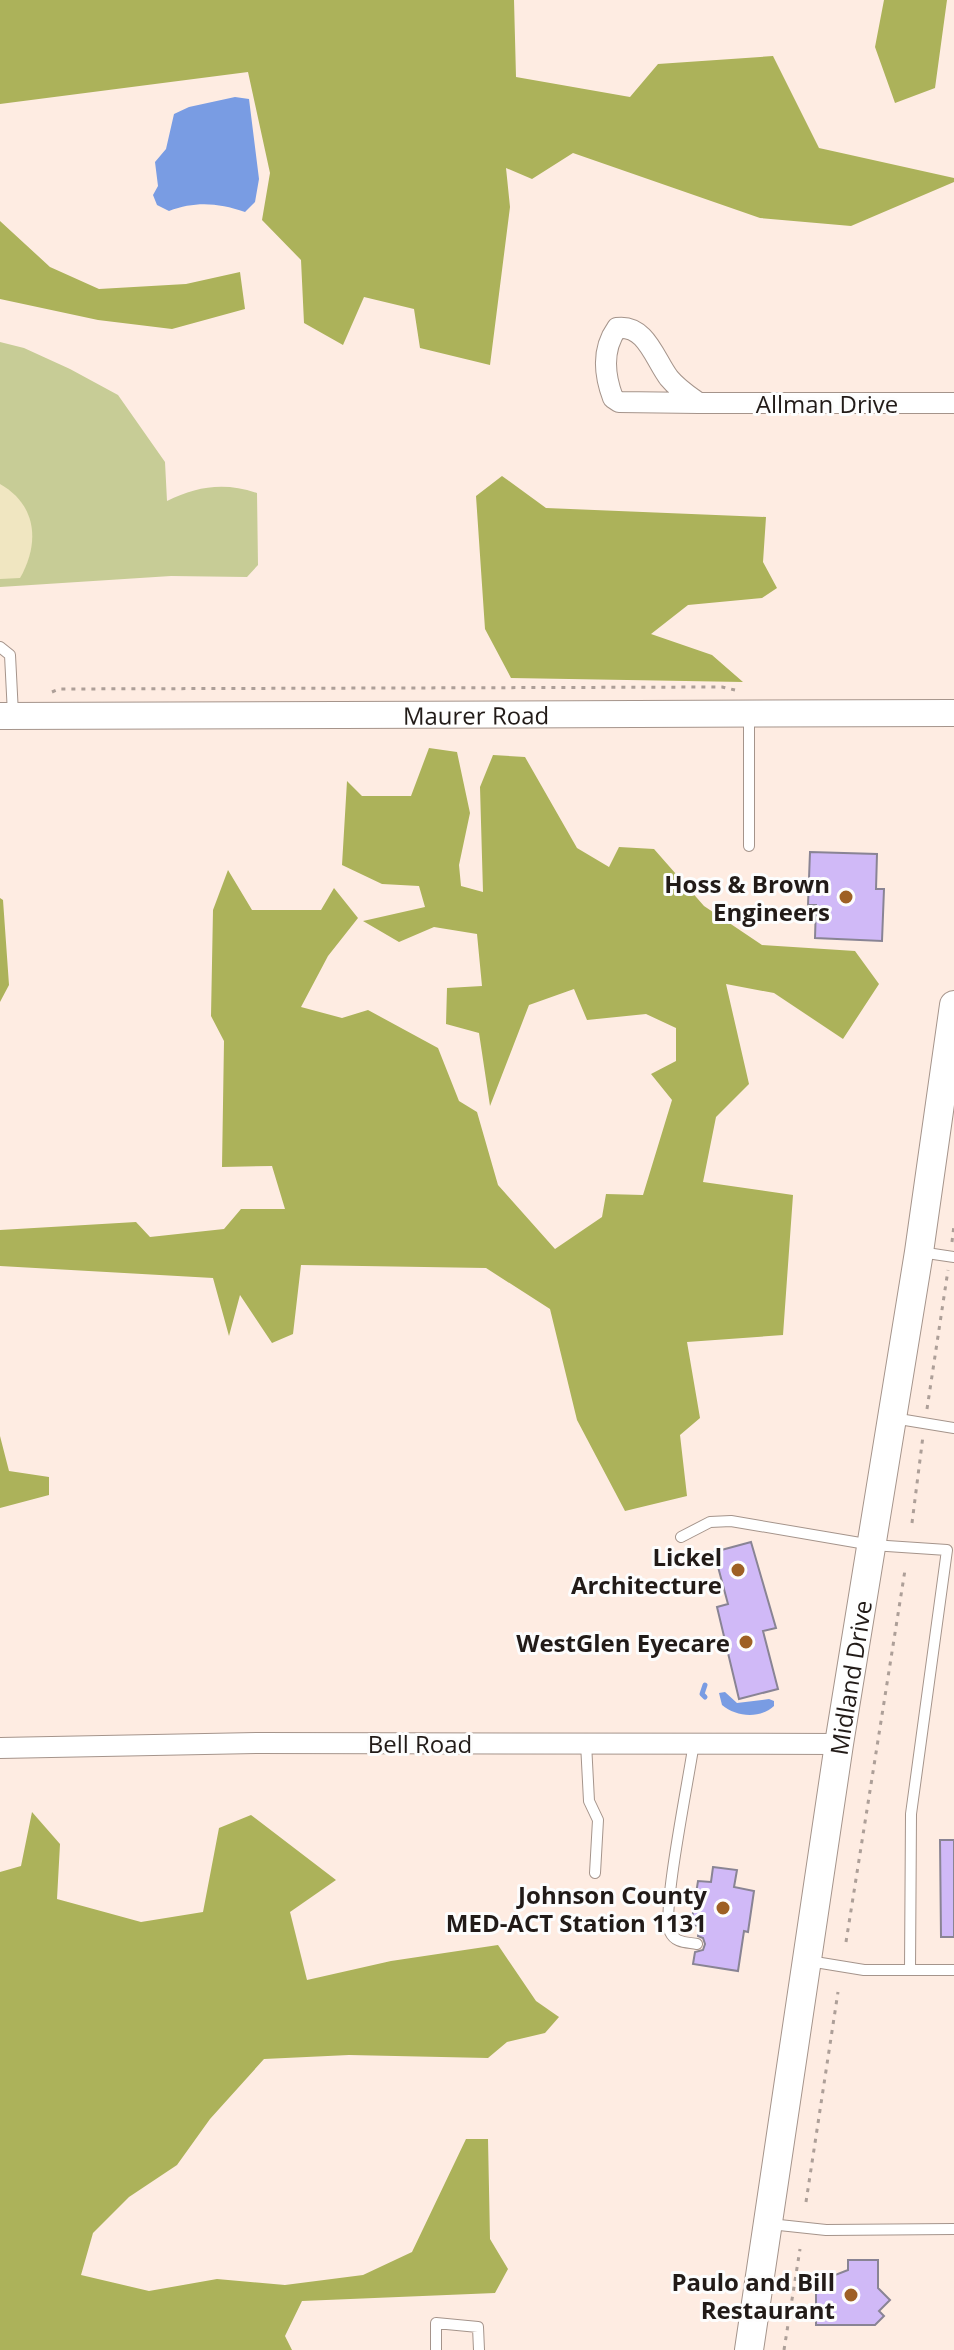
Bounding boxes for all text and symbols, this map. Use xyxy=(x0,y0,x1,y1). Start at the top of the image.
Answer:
street label: Allman Drive xyxy=(756,387,898,420)
street label: Maurer Road xyxy=(403,698,549,731)
place label: Hoss & Brown Engineers xyxy=(664,867,830,928)
marker: Hoss & Brown Engineers xyxy=(837,888,855,906)
place label: Lickel Architecture xyxy=(571,1540,722,1601)
marker: Lickel Architecture xyxy=(729,1561,747,1579)
street label: Midland Drive xyxy=(821,1598,879,1757)
place label: WestGlen Eyecare xyxy=(516,1626,730,1659)
marker: WestGlen Eyecare xyxy=(737,1633,755,1651)
street label: Bell Road xyxy=(368,1727,472,1760)
place label: Johnson County MED-ACT Station 1131 xyxy=(446,1878,707,1939)
marker: Johnson County MED-ACT Station 1131 xyxy=(714,1899,732,1917)
place label: Paulo and Bill Restaurant xyxy=(671,2265,835,2326)
marker: Paulo and Bill Restaurant xyxy=(842,2286,860,2304)

